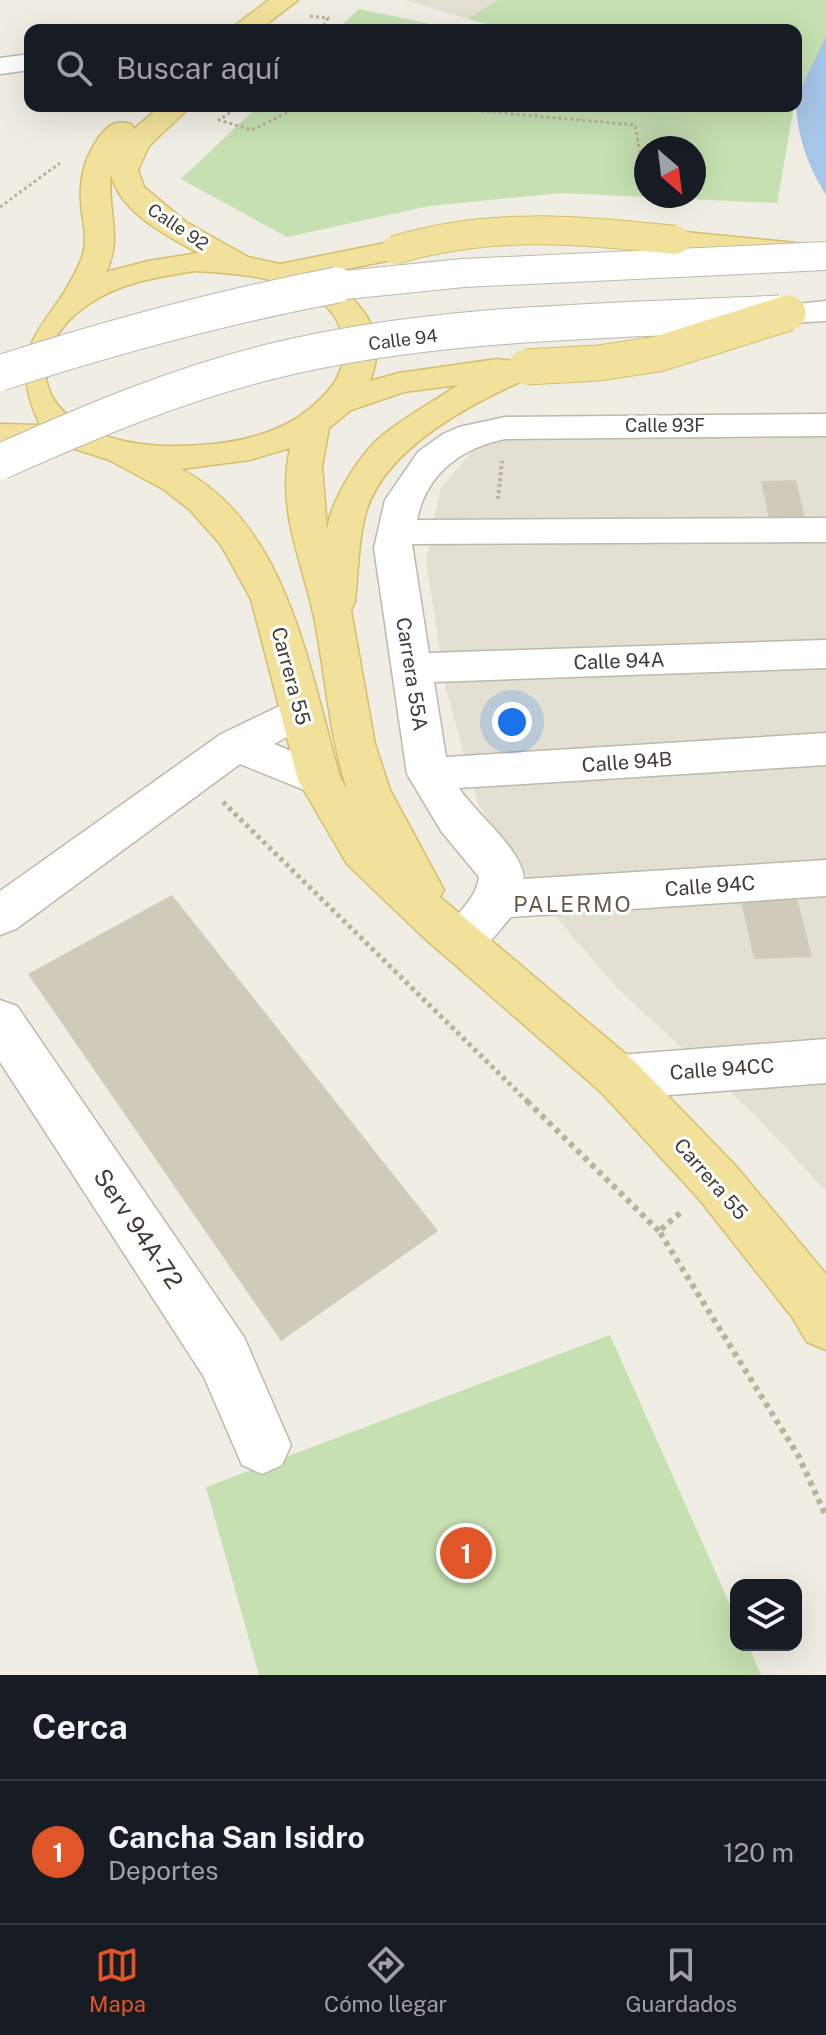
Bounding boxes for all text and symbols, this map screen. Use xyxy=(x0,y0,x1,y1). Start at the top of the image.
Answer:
search box xyxy=(24,24,802,112)
icon: search xyxy=(52,46,96,90)
text: Buscar aquí xyxy=(116,50,280,86)
north arrow xyxy=(634,136,706,208)
street label: Calle 92 xyxy=(144,199,213,255)
street label: Calle 94 xyxy=(367,325,439,354)
street label: Calle 93F xyxy=(625,415,705,436)
street label: Carrera 55A xyxy=(391,615,433,733)
street label: Carrera 55 xyxy=(266,624,316,728)
street label: Calle 94A xyxy=(573,647,665,675)
your location xyxy=(492,702,532,742)
street label: Calle 94B xyxy=(581,747,673,777)
street label: Calle 94C xyxy=(664,871,756,901)
district label: PALERMO xyxy=(513,891,633,917)
street label: Calle 94CC xyxy=(669,1053,775,1085)
street label: Carrera 55 xyxy=(669,1133,753,1225)
street label: Serv 94A-72 xyxy=(88,1163,189,1294)
pin: 1 xyxy=(440,1523,492,1583)
map controls xyxy=(730,1579,802,1651)
button: layers xyxy=(730,1579,802,1651)
text: Cerca xyxy=(32,1707,128,1747)
text: Cancha San Isidro xyxy=(108,1819,365,1855)
text: 1 xyxy=(52,1837,64,1868)
text: 120 m xyxy=(723,1837,794,1868)
text: Deportes xyxy=(108,1855,218,1886)
tab: Mapa xyxy=(89,1943,146,2017)
tab: Cómo llegar xyxy=(324,1943,447,2017)
tab: Guardados xyxy=(625,1943,737,2017)

